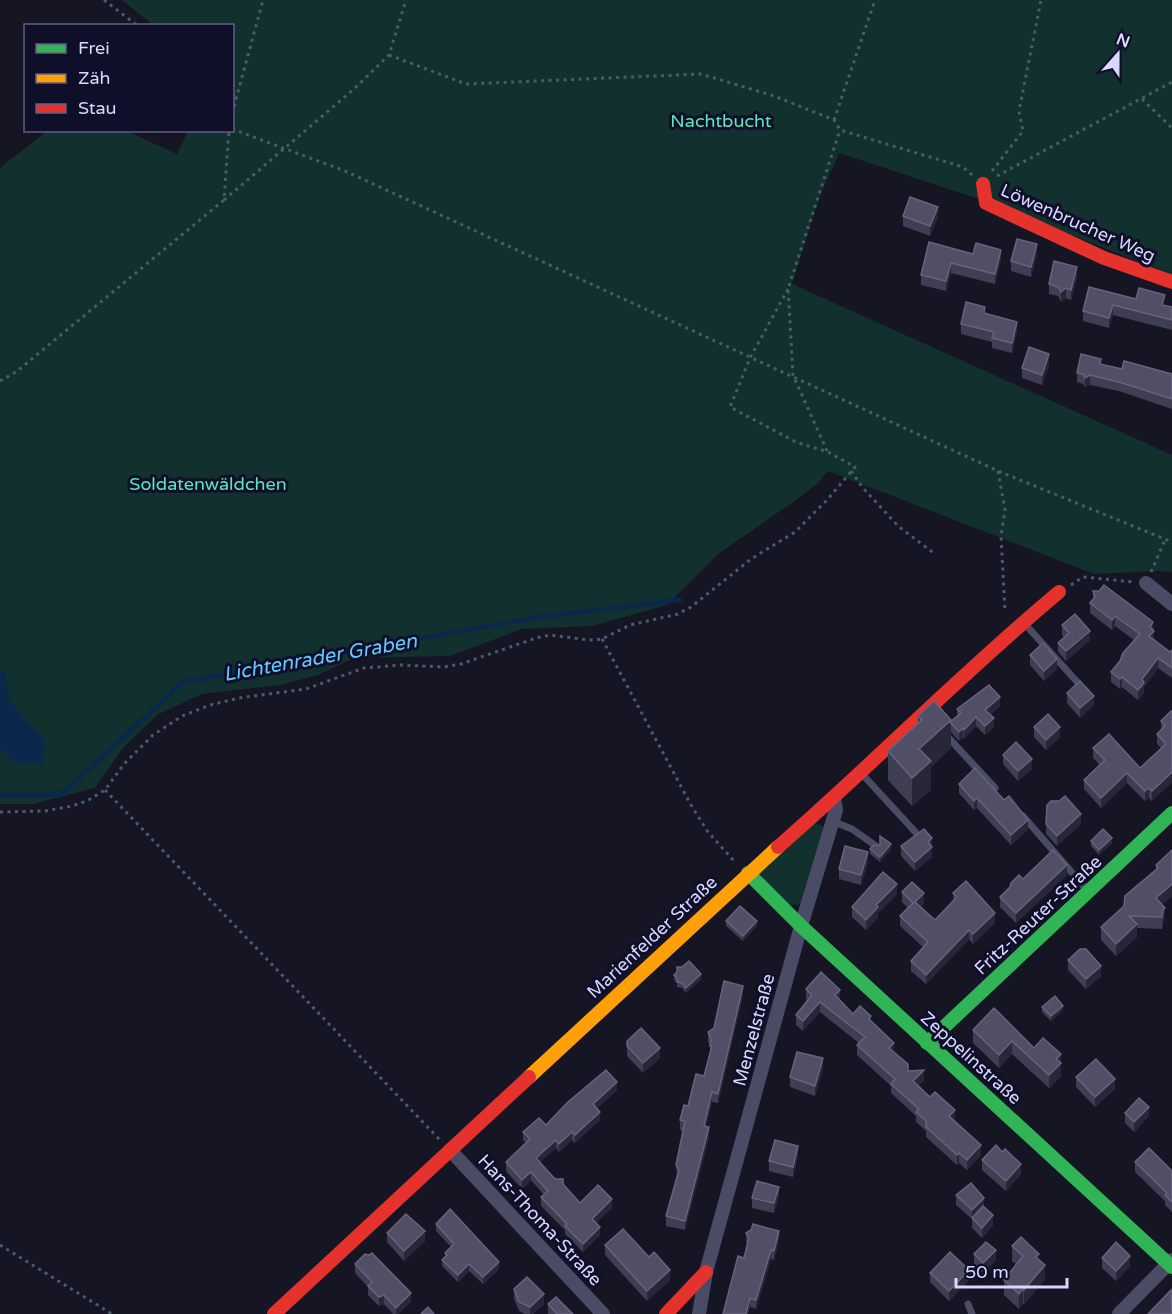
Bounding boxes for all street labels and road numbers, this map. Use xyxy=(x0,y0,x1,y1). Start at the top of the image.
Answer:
street label: Löwenbrucher Weg xyxy=(997,179,1159,267)
street label: Fritz-Reuter-Straße xyxy=(970,851,1106,979)
street label: Marienfelder Straße xyxy=(582,871,722,1003)
street label: Menzelstraße xyxy=(728,971,780,1089)
street label: Zeppelinstraße xyxy=(916,1007,1026,1109)
street label: Hans-Thoma-Straße xyxy=(473,1150,607,1290)

